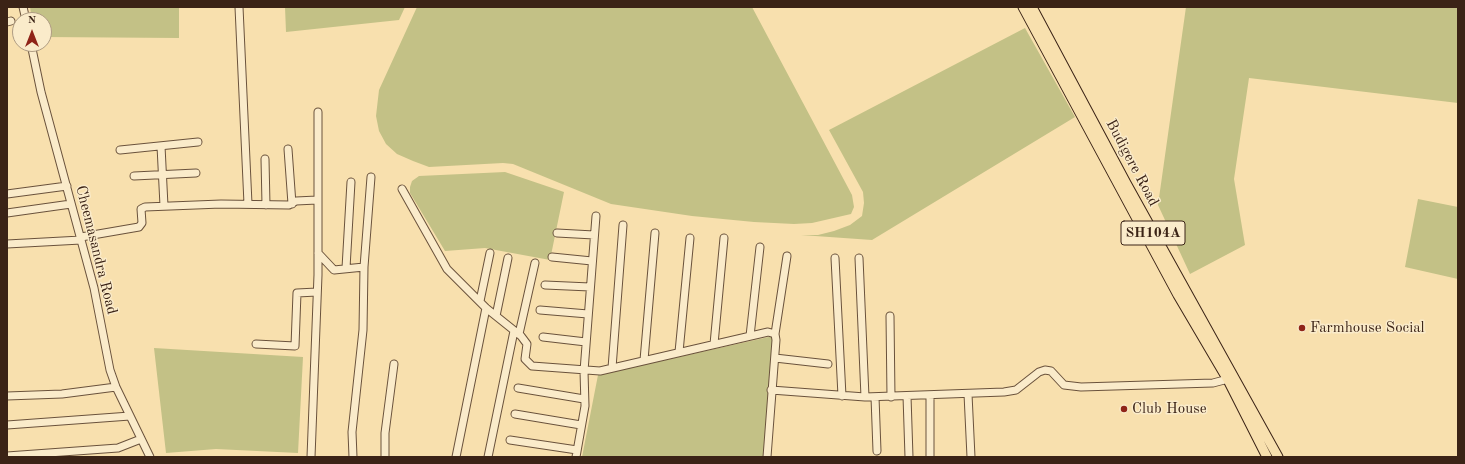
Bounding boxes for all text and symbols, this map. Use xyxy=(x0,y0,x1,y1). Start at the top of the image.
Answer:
north arrow xyxy=(12,12,52,52)
text: N xyxy=(28,15,36,26)
street label: Budigere Road xyxy=(1102,116,1162,210)
street label: Cheemasandra Road xyxy=(71,184,121,316)
road number: SH104A xyxy=(1121,221,1185,245)
place label: Farmhouse Social xyxy=(1310,319,1425,337)
marker: Farmhouse Social xyxy=(1297,323,1307,333)
place label: Club House xyxy=(1132,400,1207,418)
marker: Club House xyxy=(1119,404,1129,414)

